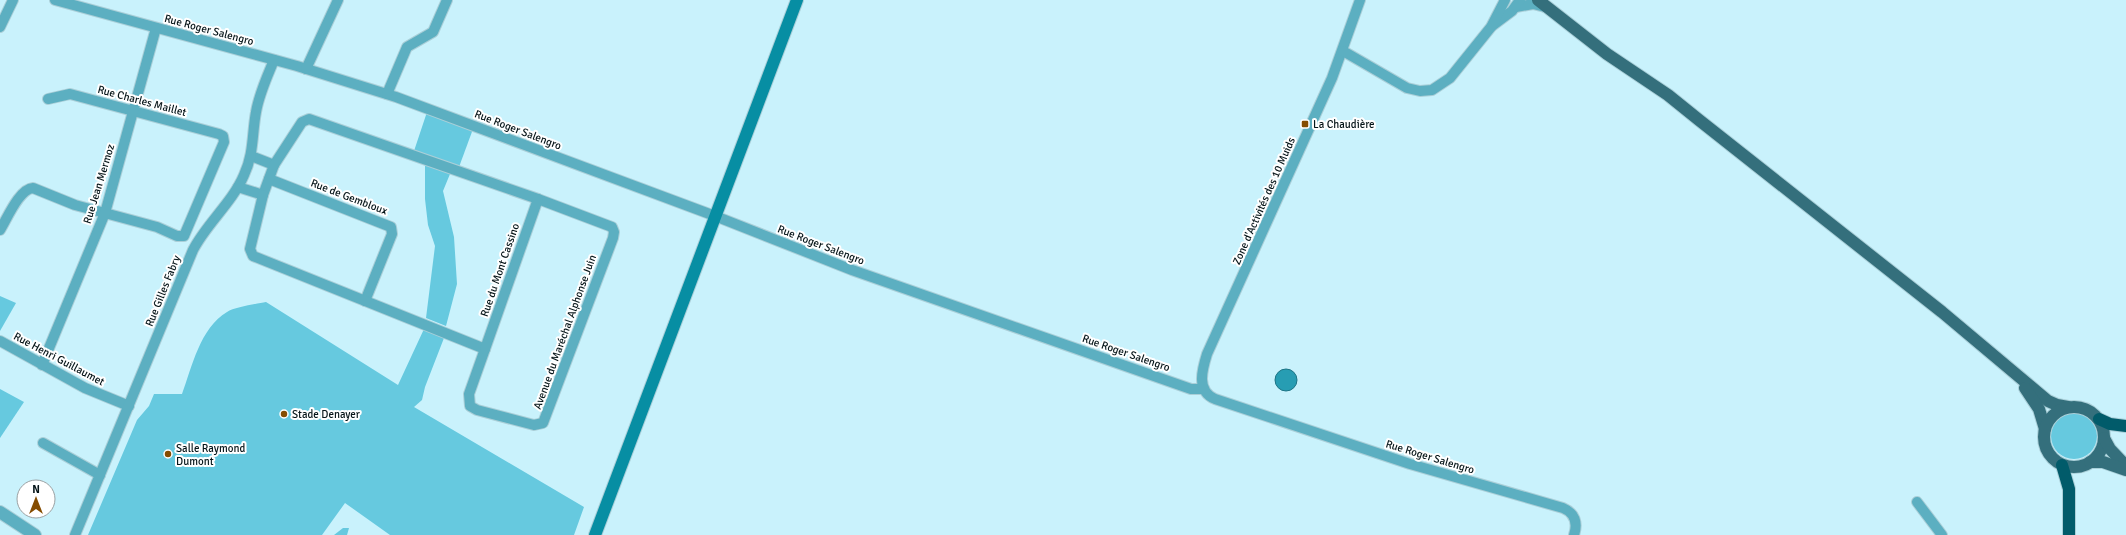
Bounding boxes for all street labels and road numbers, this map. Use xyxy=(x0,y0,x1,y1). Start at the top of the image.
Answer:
street label: Rue Roger Salengro xyxy=(163,12,255,48)
street label: Rue Charles Maillet xyxy=(96,83,188,119)
street label: Rue Roger Salengro xyxy=(473,107,563,153)
street label: Zone d'Activités des 10 Muids xyxy=(1230,135,1298,267)
street label: Rue Jean Mermoz xyxy=(81,143,117,225)
street label: Rue de Gembloux xyxy=(309,176,389,218)
street label: Rue du Mont Cassino xyxy=(478,221,522,318)
street label: Rue Roger Salengro xyxy=(776,222,866,268)
street label: Rue Gilles Fabry xyxy=(143,253,183,328)
street label: Avenue du Maréchal Alphonse Juin xyxy=(531,253,599,411)
street label: Rue Henri Guillaumet xyxy=(11,330,107,389)
street label: Rue Roger Salengro xyxy=(1080,332,1172,374)
street label: Rue Roger Salengro xyxy=(1384,437,1476,477)

